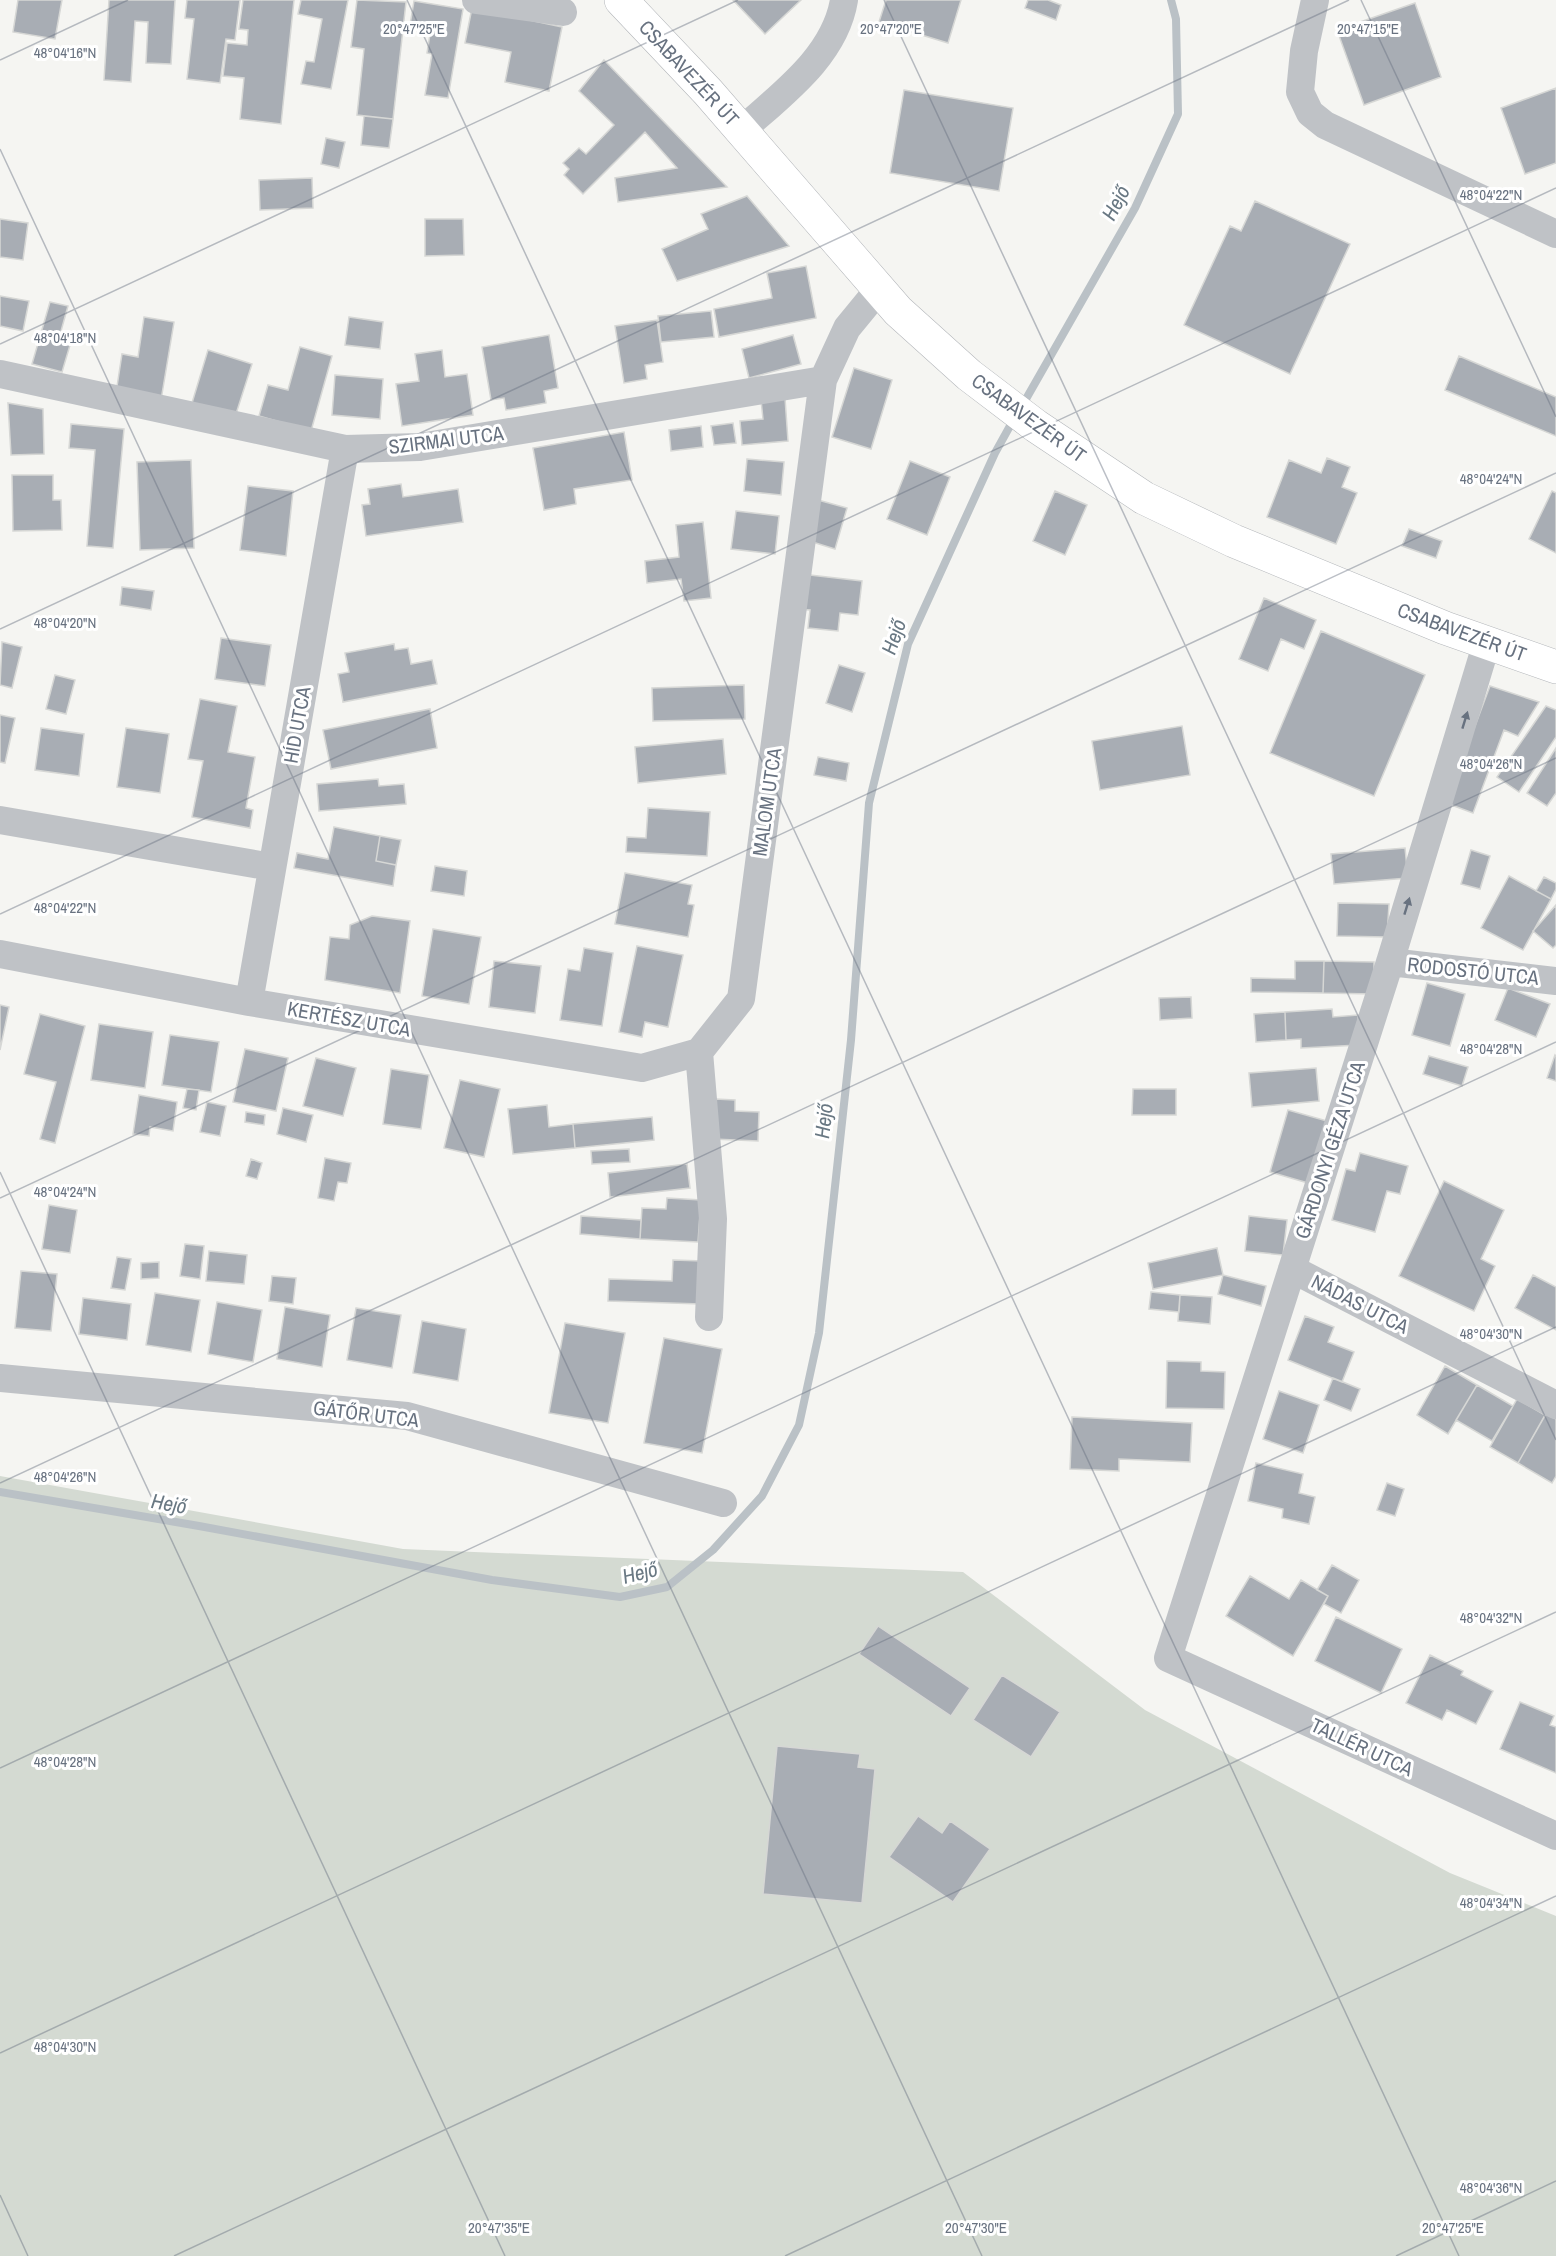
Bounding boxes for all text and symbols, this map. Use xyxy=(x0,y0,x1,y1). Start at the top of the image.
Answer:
street label: CSABAVEZÉR ÚT xyxy=(633,14,745,131)
text: 20°47'25"E xyxy=(383,18,445,39)
text: 20°47'20"E xyxy=(860,18,922,39)
text: 20°47'15"E xyxy=(1337,18,1399,39)
text: 48°04'16"N xyxy=(34,42,96,63)
water label: Hejő xyxy=(1094,179,1137,225)
text: 48°04'22"N xyxy=(1460,184,1522,205)
text: 48°04'18"N xyxy=(34,327,96,348)
street label: CSABAVEZÉR ÚT xyxy=(967,367,1092,468)
street label: SZIRMAI UTCA xyxy=(387,419,505,460)
text: 48°04'24"N xyxy=(1460,468,1522,489)
street label: CSABAVEZÉR ÚT xyxy=(1394,596,1530,667)
text: 48°04'20"N xyxy=(34,612,96,633)
water label: Hejő xyxy=(874,614,913,658)
street label: HÍD UTCA xyxy=(276,684,317,765)
one-way arrow xyxy=(1461,711,1470,729)
street label: MALOM UTCA xyxy=(746,746,787,858)
text: 48°04'26"N xyxy=(1460,753,1522,774)
text: 48°04'22"N xyxy=(34,897,96,918)
one-way arrow xyxy=(1403,897,1412,915)
street label: RODOSTÓ UTCA xyxy=(1406,950,1540,991)
street label: KERTÉSZ UTCA xyxy=(285,994,413,1043)
text: 48°04'28"N xyxy=(1460,1038,1522,1059)
street label: GÁRDONYI GÉZA UTCA xyxy=(1288,1058,1371,1242)
water label: Hejő xyxy=(807,1100,840,1140)
text: 48°04'24"N xyxy=(34,1181,96,1202)
street label: NÁDAS UTCA xyxy=(1307,1268,1413,1340)
text: 48°04'30"N xyxy=(1460,1323,1522,1344)
street label: GÁTŐR UTCA xyxy=(312,1394,420,1433)
text: 48°04'26"N xyxy=(34,1466,96,1487)
water label: Hejő xyxy=(149,1486,190,1521)
water label: Hejő xyxy=(619,1554,662,1591)
text: 48°04'32"N xyxy=(1460,1607,1522,1628)
street label: TALLÉR UTCA xyxy=(1307,1711,1418,1782)
text: 48°04'28"N xyxy=(34,1751,96,1772)
text: 48°04'34"N xyxy=(1460,1892,1522,1913)
text: 48°04'30"N xyxy=(34,2036,96,2057)
text: 48°04'36"N xyxy=(1460,2177,1522,2198)
text: 20°47'35"E xyxy=(468,2217,530,2238)
text: 20°47'30"E xyxy=(945,2217,1007,2238)
text: 20°47'25"E xyxy=(1422,2217,1484,2238)

